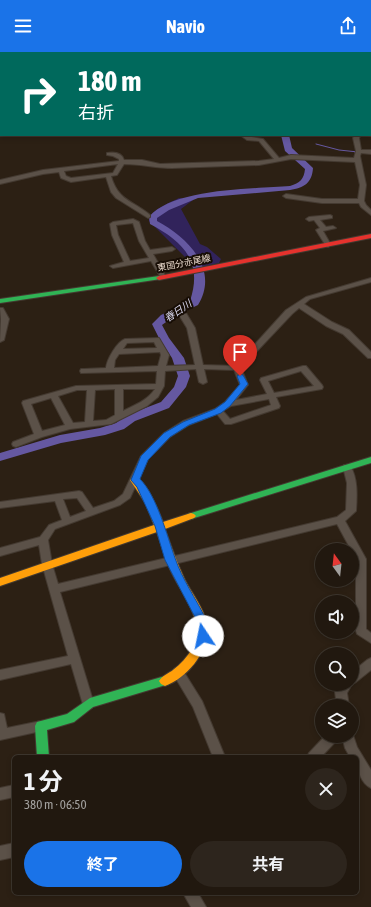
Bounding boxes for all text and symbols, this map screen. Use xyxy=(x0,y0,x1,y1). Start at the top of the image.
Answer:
icon: menu xyxy=(12,15,34,37)
icon: share xyxy=(337,15,359,37)
text: Navio xyxy=(166,16,205,37)
text: 180 m xyxy=(78,65,141,97)
icon: right xyxy=(12,68,64,120)
text: 右折 xyxy=(78,102,114,123)
street label: 東国分赤尾線 xyxy=(157,253,212,273)
water label: 春日川 xyxy=(162,297,194,324)
pin xyxy=(223,335,257,376)
icon: arrive xyxy=(229,341,251,363)
north arrow xyxy=(315,543,359,587)
map controls xyxy=(315,543,359,743)
button: sound xyxy=(315,595,359,639)
position arrow xyxy=(182,615,224,657)
button: search xyxy=(315,647,359,691)
button: layers xyxy=(315,699,359,743)
text: 1 分 xyxy=(24,768,63,795)
button: close xyxy=(305,768,347,810)
text: 380 m · 06:50 xyxy=(24,797,87,812)
button: 終了 xyxy=(24,841,182,887)
button: 共有 xyxy=(190,841,347,887)

